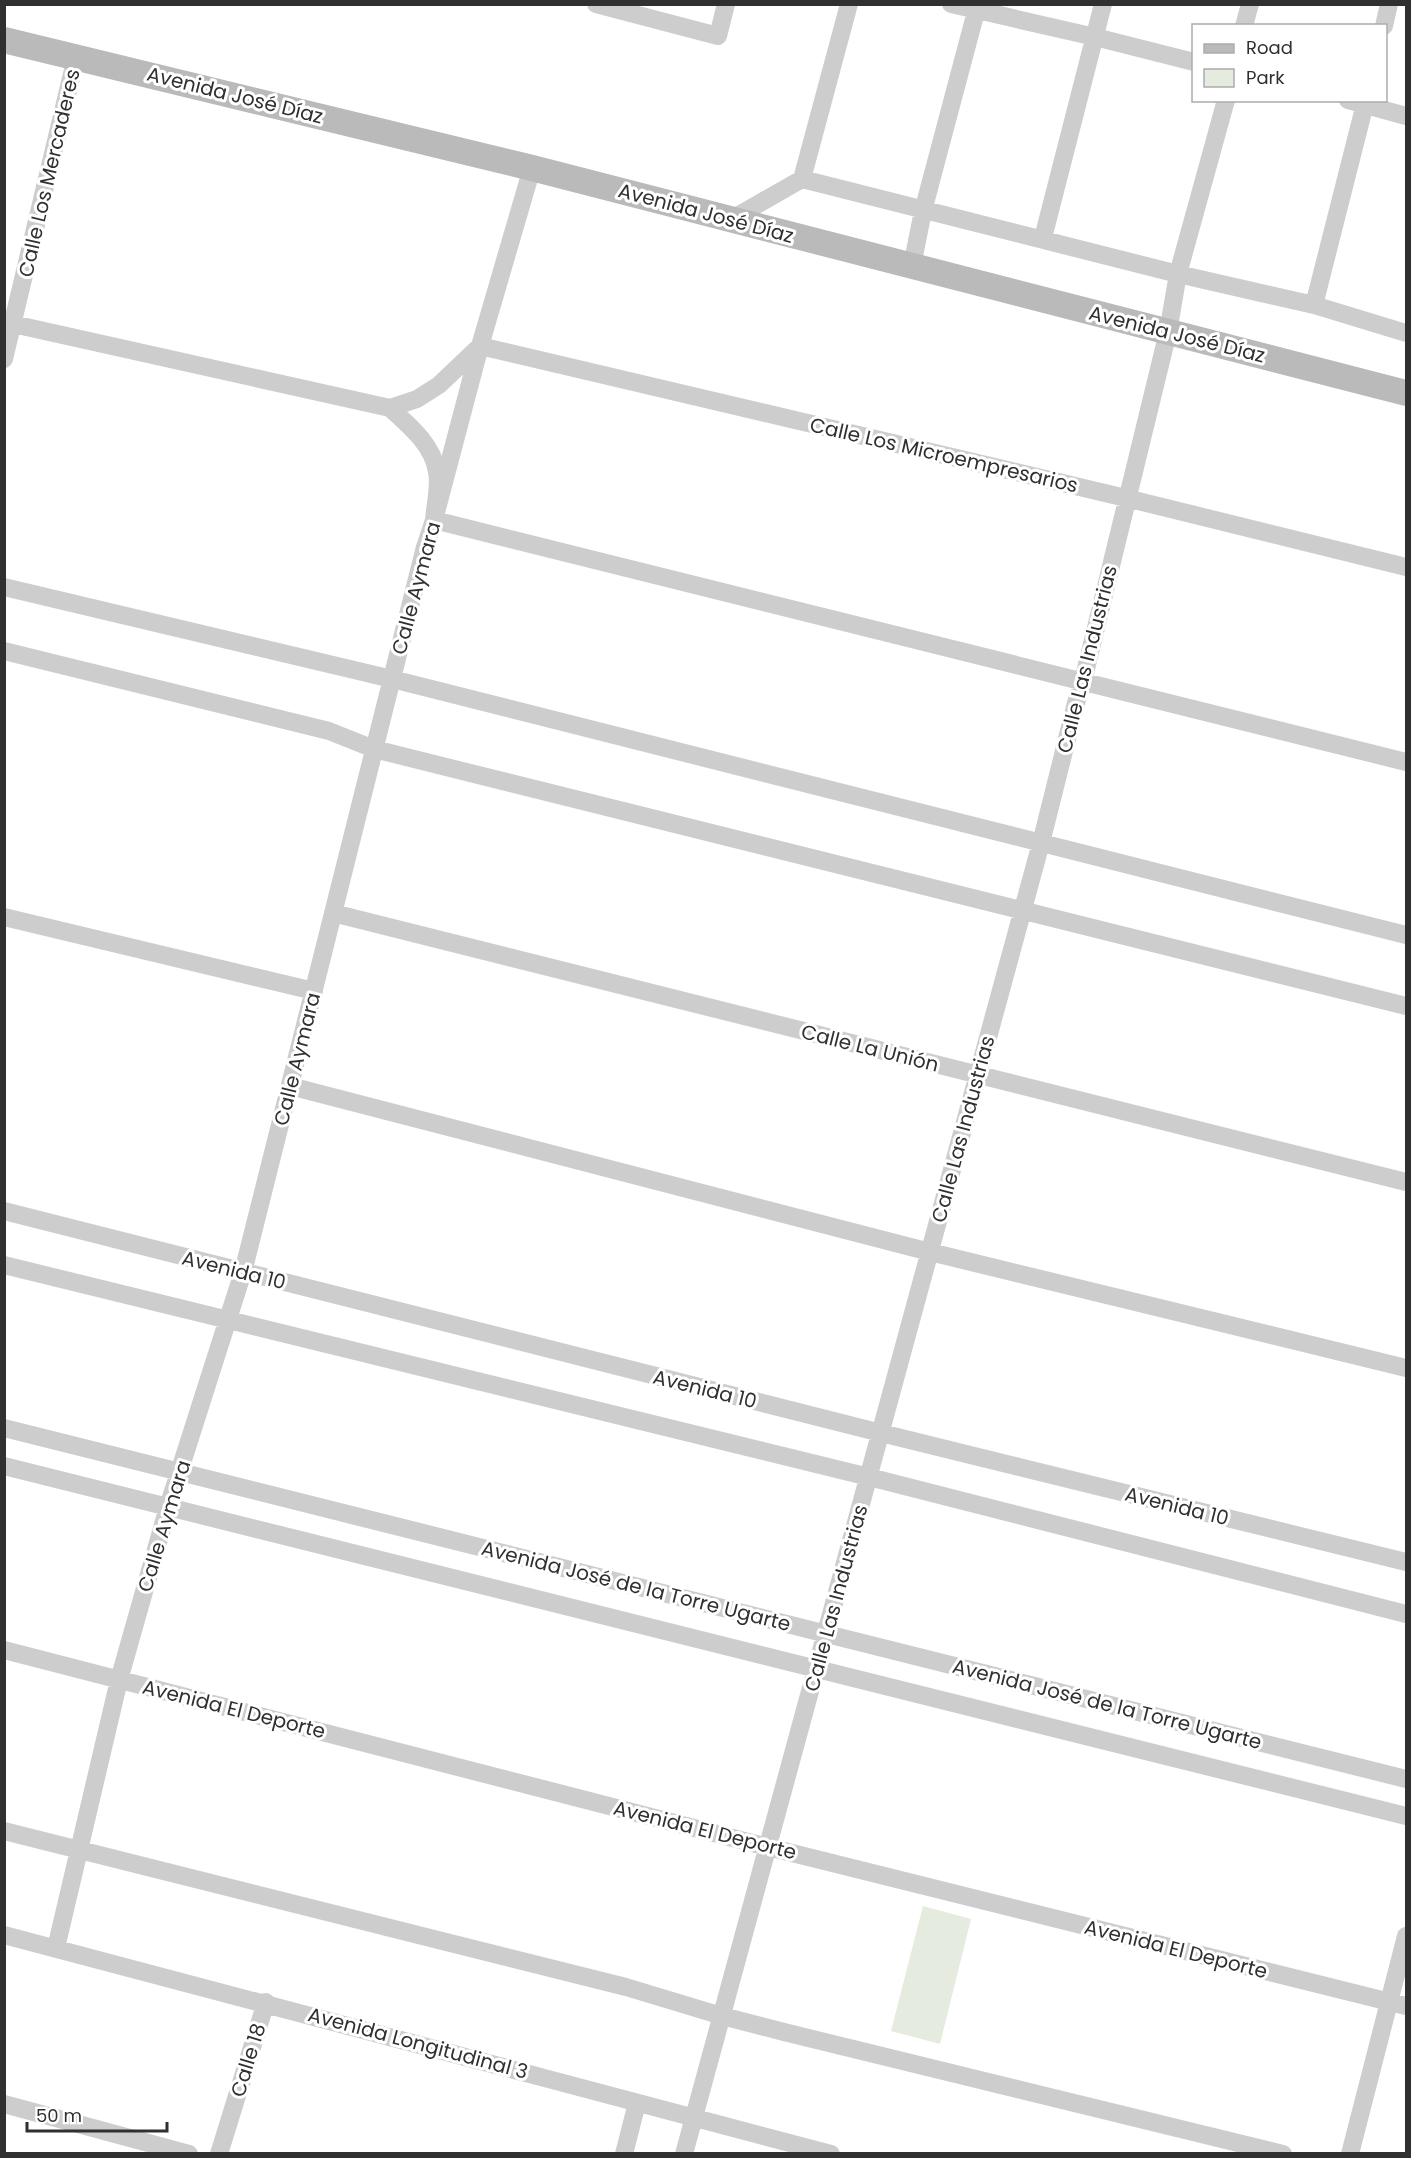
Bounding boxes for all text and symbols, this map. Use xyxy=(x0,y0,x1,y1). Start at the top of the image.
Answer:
legend xyxy=(1192,24,1387,102)
text: Road xyxy=(1246,35,1293,60)
street label: Avenida José Díaz xyxy=(144,60,326,130)
text: Park xyxy=(1246,65,1285,90)
street label: Calle Los Mercaderes xyxy=(11,66,87,280)
street label: Avenida José Díaz xyxy=(615,176,797,250)
street label: Avenida José Díaz xyxy=(1086,299,1268,369)
street label: Calle Los Microempresarios xyxy=(807,411,1081,499)
street label: Calle Aymara xyxy=(385,519,447,657)
street label: Calle Las Industrias xyxy=(1050,562,1124,756)
street label: Calle Aymara xyxy=(267,989,327,1129)
street label: Calle La Unión xyxy=(798,1017,942,1079)
street label: Calle Las Industrias xyxy=(925,1032,1001,1226)
street label: Avenida 10 xyxy=(179,1244,289,1296)
street label: Avenida 10 xyxy=(650,1363,760,1415)
street label: Calle Aymara xyxy=(131,1457,197,1595)
street label: Avenida 10 xyxy=(1122,1480,1232,1532)
street label: Calle Las Industrias xyxy=(798,1501,874,1695)
street label: Avenida José de la Torre Ugarte xyxy=(478,1534,794,1638)
street label: Avenida José de la Torre Ugarte xyxy=(949,1652,1265,1756)
street label: Avenida El Deporte xyxy=(140,1673,328,1745)
street label: Avenida El Deporte xyxy=(611,1794,799,1866)
street label: Avenida El Deporte xyxy=(1082,1913,1270,1985)
street label: Avenida Longitudinal 3 xyxy=(305,2000,531,2086)
street label: Calle 18 xyxy=(224,2020,272,2100)
scale bar xyxy=(27,2095,166,2133)
text: 50 m xyxy=(36,2103,82,2128)

